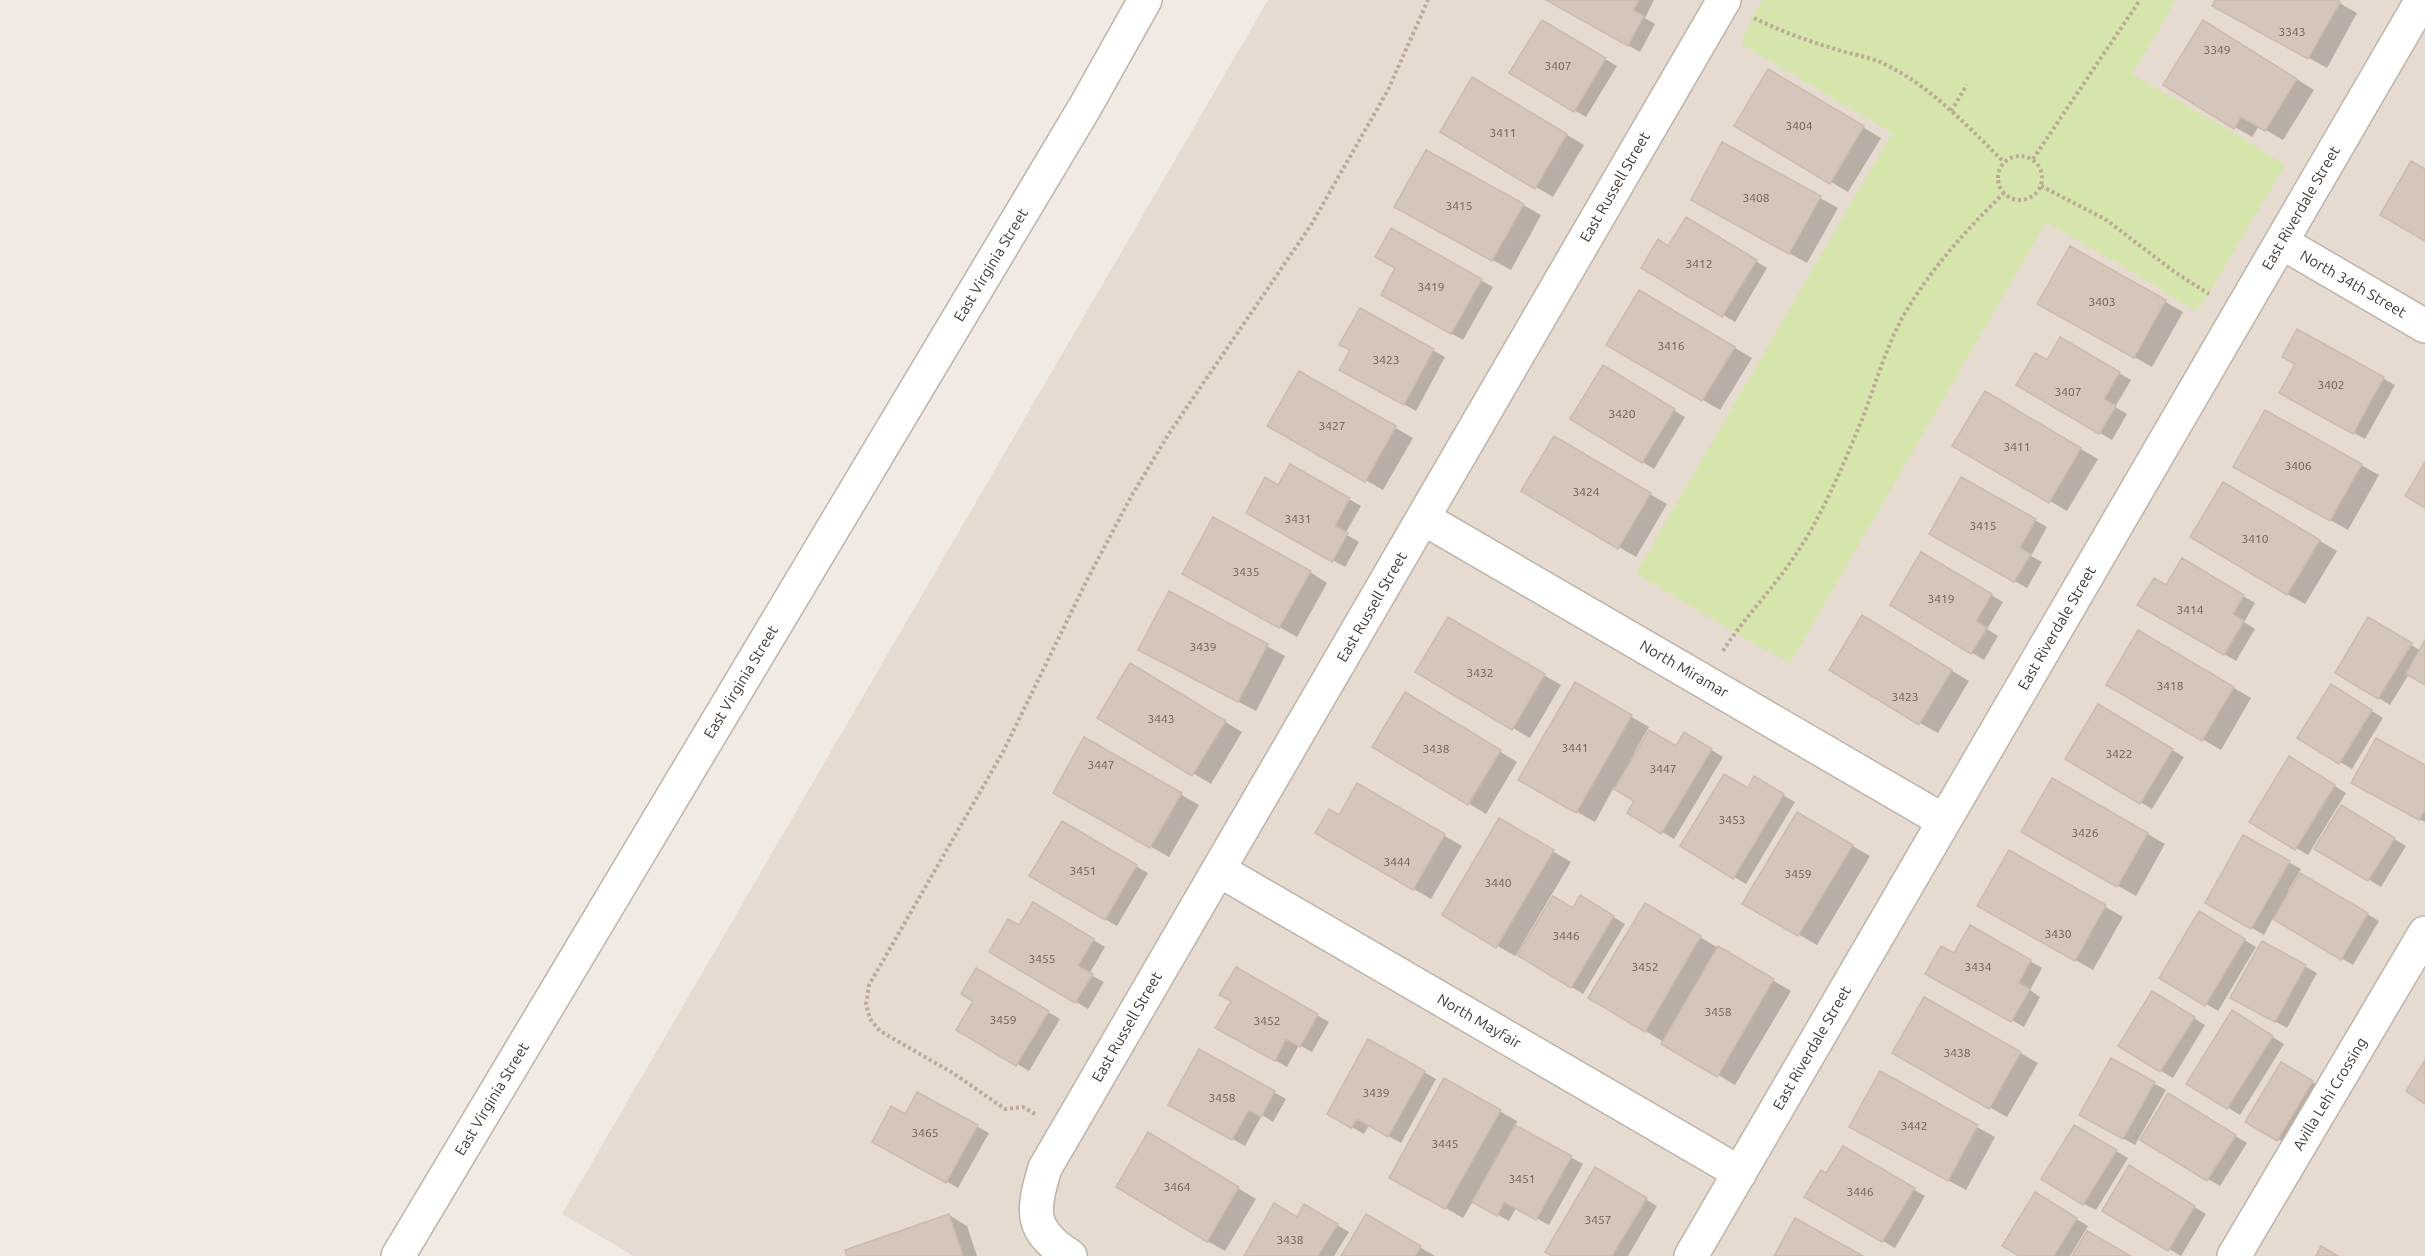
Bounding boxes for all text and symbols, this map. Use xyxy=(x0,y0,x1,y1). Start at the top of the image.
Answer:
house number: 3343 xyxy=(2278,25,2306,38)
house number: 3349 xyxy=(2203,43,2231,56)
house number: 3407 xyxy=(1544,59,1572,72)
house number: 3404 xyxy=(1785,119,1813,132)
house number: 3411 xyxy=(1489,126,1517,139)
street label: East Russell Street xyxy=(1576,129,1653,245)
street label: East Riverdale Street xyxy=(2258,143,2343,273)
house number: 3408 xyxy=(1742,191,1770,204)
house number: 3415 xyxy=(1445,199,1473,212)
street label: East Virginia Street xyxy=(950,205,1031,324)
street label: North 34th Street xyxy=(2297,246,2409,321)
house number: 3412 xyxy=(1685,257,1713,270)
house number: 3419 xyxy=(1417,280,1445,293)
house number: 3403 xyxy=(2088,295,2116,308)
house number: 3416 xyxy=(1657,339,1685,352)
house number: 3423 xyxy=(1372,353,1400,366)
house number: 3402 xyxy=(2317,378,2345,391)
house number: 3407 xyxy=(2054,385,2082,398)
house number: 3420 xyxy=(1608,407,1636,420)
house number: 3427 xyxy=(1318,419,1346,432)
house number: 3411 xyxy=(2003,440,2031,453)
house number: 3406 xyxy=(2284,459,2312,472)
house number: 3424 xyxy=(1572,485,1600,498)
house number: 3431 xyxy=(1284,512,1312,525)
house number: 3415 xyxy=(1969,519,1997,532)
house number: 3410 xyxy=(2241,532,2269,545)
street label: East Russell Street xyxy=(1333,549,1410,665)
street label: East Riverdale Street xyxy=(2014,563,2099,693)
house number: 3435 xyxy=(1232,565,1260,578)
house number: 3419 xyxy=(1927,592,1955,605)
house number: 3414 xyxy=(2176,603,2204,616)
street label: East Virginia Street xyxy=(700,622,781,741)
street label: North Miramar xyxy=(1637,636,1732,701)
house number: 3439 xyxy=(1189,640,1217,653)
house number: 3432 xyxy=(1466,666,1494,679)
house number: 3418 xyxy=(2156,679,2184,692)
house number: 3423 xyxy=(1891,690,1919,703)
house number: 3443 xyxy=(1147,712,1175,725)
house number: 3441 xyxy=(1561,741,1589,754)
house number: 3438 xyxy=(1422,742,1450,755)
house number: 3422 xyxy=(2105,747,2133,760)
house number: 3447 xyxy=(1087,758,1115,771)
house number: 3447 xyxy=(1649,762,1677,775)
house number: 3453 xyxy=(1718,813,1746,826)
house number: 3426 xyxy=(2071,826,2099,839)
house number: 3444 xyxy=(1383,855,1411,868)
house number: 3451 xyxy=(1069,864,1097,877)
house number: 3459 xyxy=(1784,867,1812,880)
house number: 3440 xyxy=(1484,876,1512,889)
house number: 3430 xyxy=(2044,927,2072,940)
house number: 3446 xyxy=(1552,929,1580,942)
house number: 3455 xyxy=(1028,952,1056,965)
house number: 3452 xyxy=(1631,960,1659,973)
house number: 3434 xyxy=(1964,960,1992,973)
street label: East Russell Street xyxy=(1088,969,1165,1085)
street label: East Riverdale Street xyxy=(1769,983,1854,1113)
street label: North Mayfair xyxy=(1434,990,1524,1052)
house number: 3458 xyxy=(1704,1005,1732,1018)
house number: 3459 xyxy=(989,1013,1017,1026)
house number: 3452 xyxy=(1253,1014,1281,1027)
street label: Avilla Lehi Crossing xyxy=(2289,1034,2370,1153)
street label: East Virginia Street xyxy=(451,1039,532,1158)
house number: 3438 xyxy=(1943,1046,1971,1059)
house number: 3439 xyxy=(1362,1086,1390,1099)
house number: 3458 xyxy=(1208,1091,1236,1104)
house number: 3442 xyxy=(1900,1119,1928,1132)
house number: 3465 xyxy=(911,1126,939,1139)
house number: 3445 xyxy=(1431,1137,1459,1150)
house number: 3451 xyxy=(1508,1172,1536,1185)
house number: 3464 xyxy=(1163,1180,1191,1193)
house number: 3446 xyxy=(1846,1185,1874,1198)
house number: 3457 xyxy=(1584,1213,1612,1226)
house number: 3438 xyxy=(1276,1233,1304,1246)

